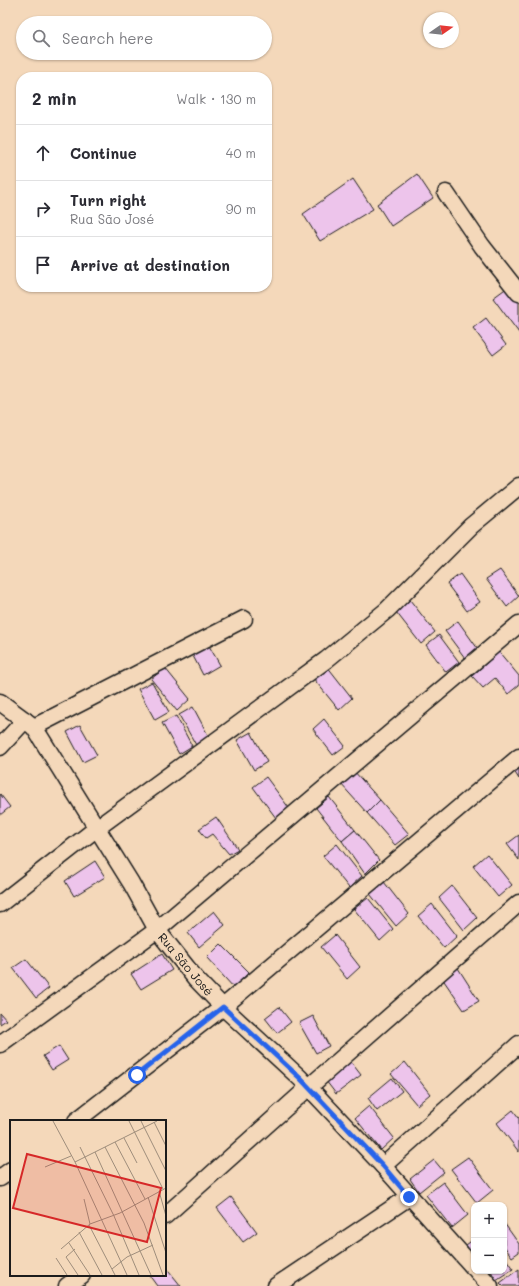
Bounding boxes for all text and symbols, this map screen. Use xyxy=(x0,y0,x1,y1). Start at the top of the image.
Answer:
north arrow xyxy=(423,12,459,48)
search box xyxy=(16,16,272,60)
icon: search xyxy=(30,27,52,49)
text: Search here xyxy=(62,28,153,48)
text: 2 min xyxy=(32,87,77,109)
text: Walk · 130 m xyxy=(176,90,256,107)
icon: ahead xyxy=(32,142,54,164)
text: Continue xyxy=(70,143,137,163)
text: 40 m xyxy=(226,144,256,161)
text: Turn right xyxy=(70,190,147,210)
icon: right xyxy=(32,198,54,220)
text: 90 m xyxy=(226,200,256,217)
text: Rua São José xyxy=(70,210,154,227)
icon: arrive xyxy=(32,254,54,276)
text: Arrive at destination xyxy=(70,255,230,275)
street label: Rua São José xyxy=(155,929,217,999)
route start xyxy=(128,1066,146,1084)
inset map xyxy=(10,1120,166,1276)
route end xyxy=(400,1188,418,1206)
map controls xyxy=(471,1202,507,1274)
button: + xyxy=(471,1202,507,1238)
button: − xyxy=(471,1238,507,1274)

